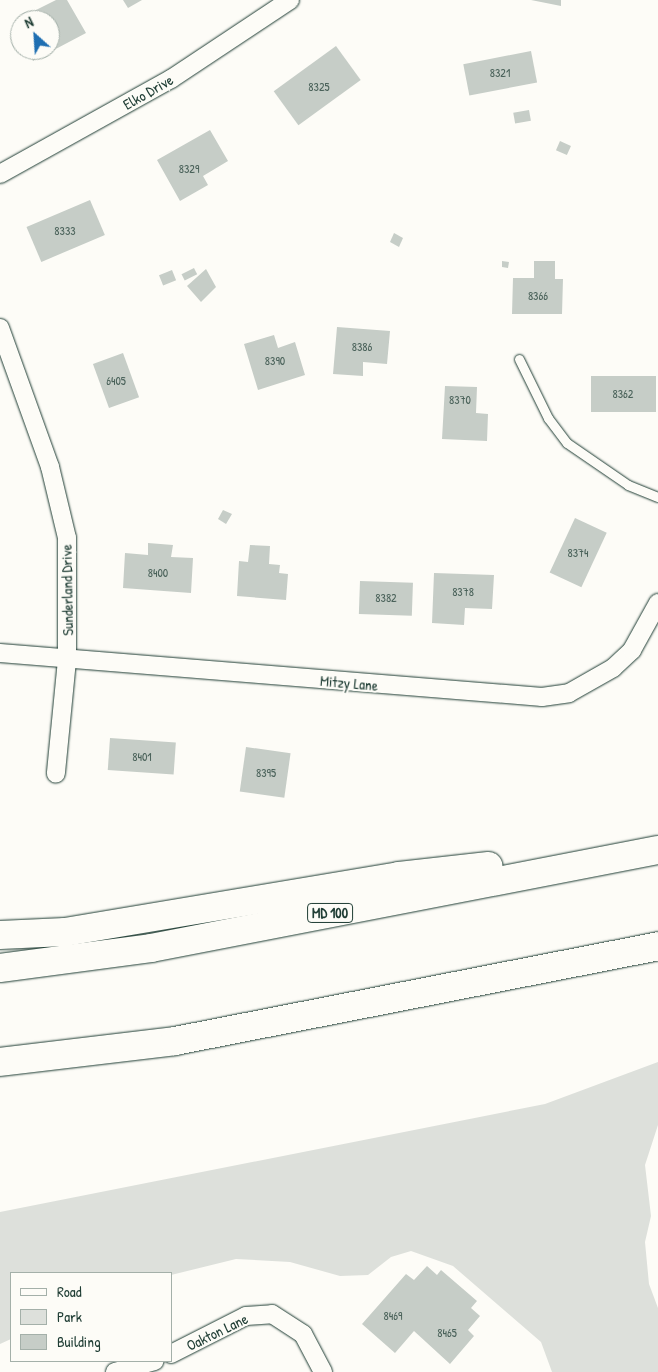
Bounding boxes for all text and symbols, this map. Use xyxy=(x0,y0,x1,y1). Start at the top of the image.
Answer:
north arrow xyxy=(10,10,60,60)
text: N xyxy=(21,12,36,32)
house number: 8321 xyxy=(490,66,510,80)
street label: Elko Drive xyxy=(120,71,176,113)
house number: 8325 xyxy=(308,80,330,94)
house number: 8329 xyxy=(179,162,199,176)
house number: 8333 xyxy=(54,224,76,238)
house number: 8366 xyxy=(528,289,548,303)
house number: 8386 xyxy=(352,340,372,354)
house number: 8390 xyxy=(265,354,285,368)
house number: 6405 xyxy=(106,374,126,388)
house number: 8362 xyxy=(613,387,633,401)
house number: 8370 xyxy=(449,393,471,407)
street label: Sunderland Drive xyxy=(57,544,77,636)
house number: 8374 xyxy=(567,546,589,560)
house number: 8400 xyxy=(148,566,168,580)
house number: 8378 xyxy=(452,585,474,599)
house number: 8382 xyxy=(375,591,397,605)
street label: Mitzy Lane xyxy=(319,672,379,694)
house number: 8401 xyxy=(132,750,152,764)
house number: 8395 xyxy=(256,766,276,780)
road number: MD 100 xyxy=(306,901,354,924)
legend xyxy=(10,1272,172,1362)
text: Road xyxy=(57,1281,82,1302)
text: Park xyxy=(57,1306,82,1327)
street label: Oakton Lane xyxy=(183,1309,251,1355)
house number: 8469 xyxy=(384,1309,402,1323)
house number: 8465 xyxy=(437,1326,457,1340)
text: Building xyxy=(57,1331,101,1352)

